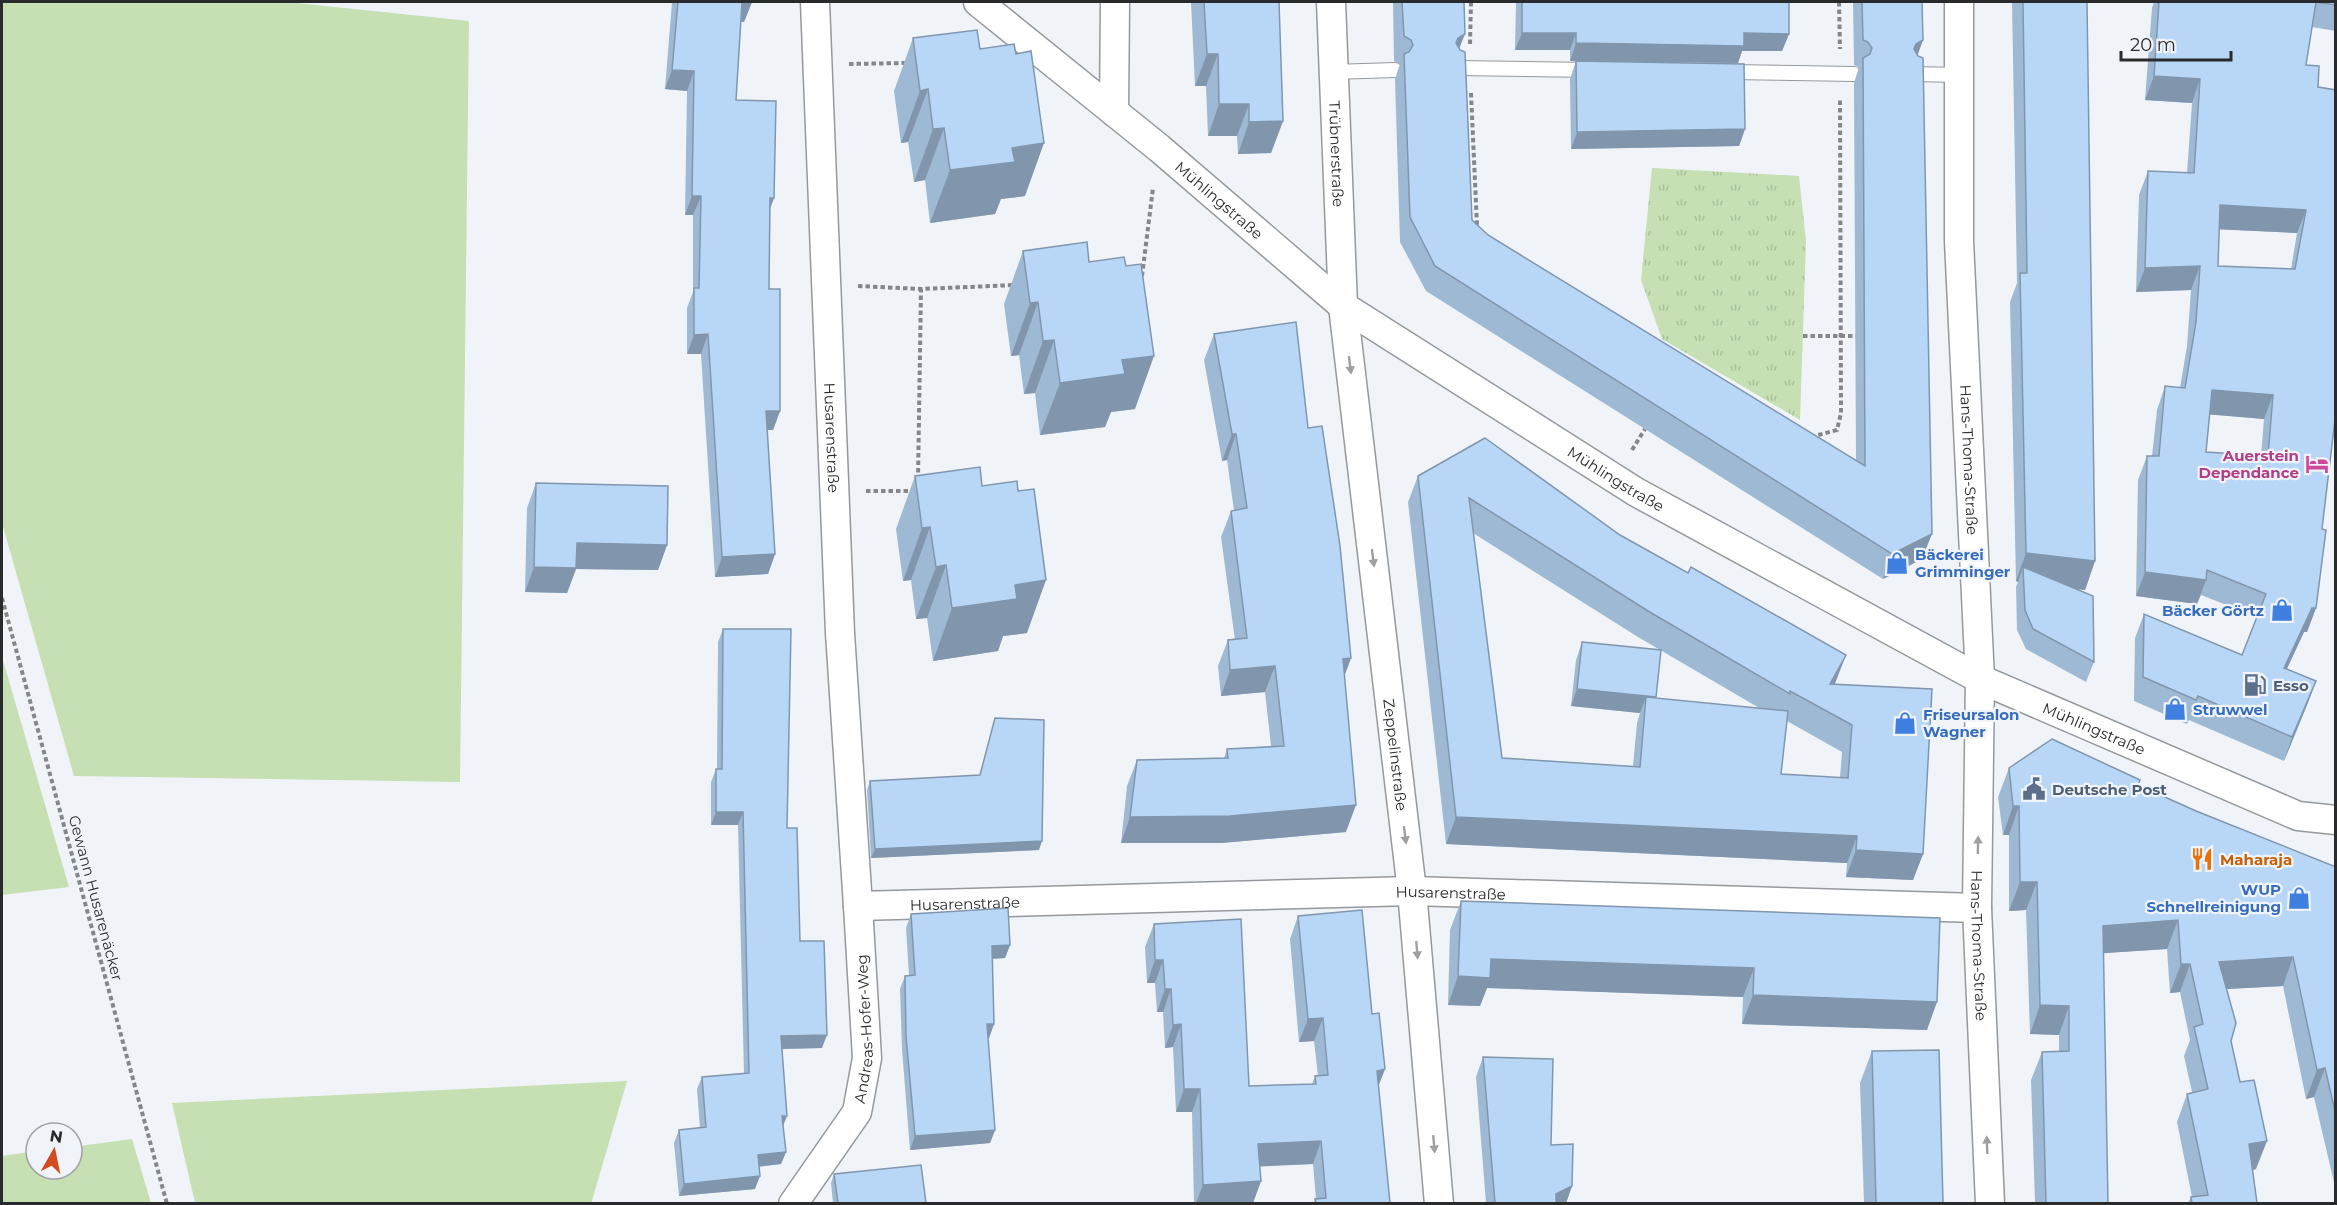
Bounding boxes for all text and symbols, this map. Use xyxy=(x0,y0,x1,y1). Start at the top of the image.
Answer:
scale bar xyxy=(2121,24,2230,62)
text: 20 m xyxy=(2130,34,2176,56)
street label: Trübnerstraße xyxy=(1325,100,1349,208)
street label: Mühlingstraße xyxy=(1171,157,1267,243)
one-way arrow xyxy=(1345,355,1354,374)
street label: Husarenstraße xyxy=(821,382,844,493)
street label: Hans-Thoma-Straße xyxy=(1956,384,1983,536)
street label: Mühlingstraße xyxy=(1564,442,1668,515)
place label: Auerstein Dependance xyxy=(2199,446,2299,482)
hotel icon: Auerstein Dependance xyxy=(2304,451,2330,477)
place label: Bäckerei Grimminger xyxy=(1915,545,2011,581)
one-way arrow xyxy=(1368,549,1377,568)
shop icon: Bäckerei Grimminger xyxy=(1884,550,1910,576)
shop icon: Bäcker Görtz xyxy=(2269,597,2295,623)
place label: Bäcker Görtz xyxy=(2162,601,2264,620)
fuel station icon: Esso xyxy=(2242,672,2268,698)
place label: Esso xyxy=(2273,676,2309,695)
shop icon: Struwwel xyxy=(2162,696,2188,722)
street label: Zeppelinstraße xyxy=(1380,697,1412,812)
street label: Mühlingstraße xyxy=(2040,698,2148,759)
place label: Struwwel xyxy=(2193,700,2268,719)
place label: Friseursalon Wagner xyxy=(1923,705,2020,741)
shop icon: Friseursalon Wagner xyxy=(1892,710,1918,736)
public building icon: Deutsche Post xyxy=(2021,776,2047,802)
place label: Deutsche Post xyxy=(2052,780,2167,799)
street label: Gewann Husarenäcker xyxy=(65,813,127,983)
one-way arrow xyxy=(1401,826,1410,845)
one-way arrow xyxy=(1973,836,1983,855)
restaurant icon: Maharaja xyxy=(2189,846,2215,872)
place label: Maharaja xyxy=(2220,850,2292,869)
street label: Hans-Thoma-Straße xyxy=(1967,870,1991,1021)
place label: WUP Schnellreinigung xyxy=(2146,880,2281,916)
street label: Husarenstraße xyxy=(1395,881,1506,903)
shop icon: WUP Schnellreinigung xyxy=(2286,885,2312,911)
street label: Husarenstraße xyxy=(909,892,1020,914)
one-way arrow xyxy=(1412,940,1422,959)
street label: Andreas-Hofer-Weg xyxy=(849,954,876,1105)
north arrow xyxy=(24,1121,84,1181)
text: N xyxy=(48,1126,64,1147)
one-way arrow xyxy=(1429,1134,1439,1153)
one-way arrow xyxy=(1983,1136,1992,1155)

